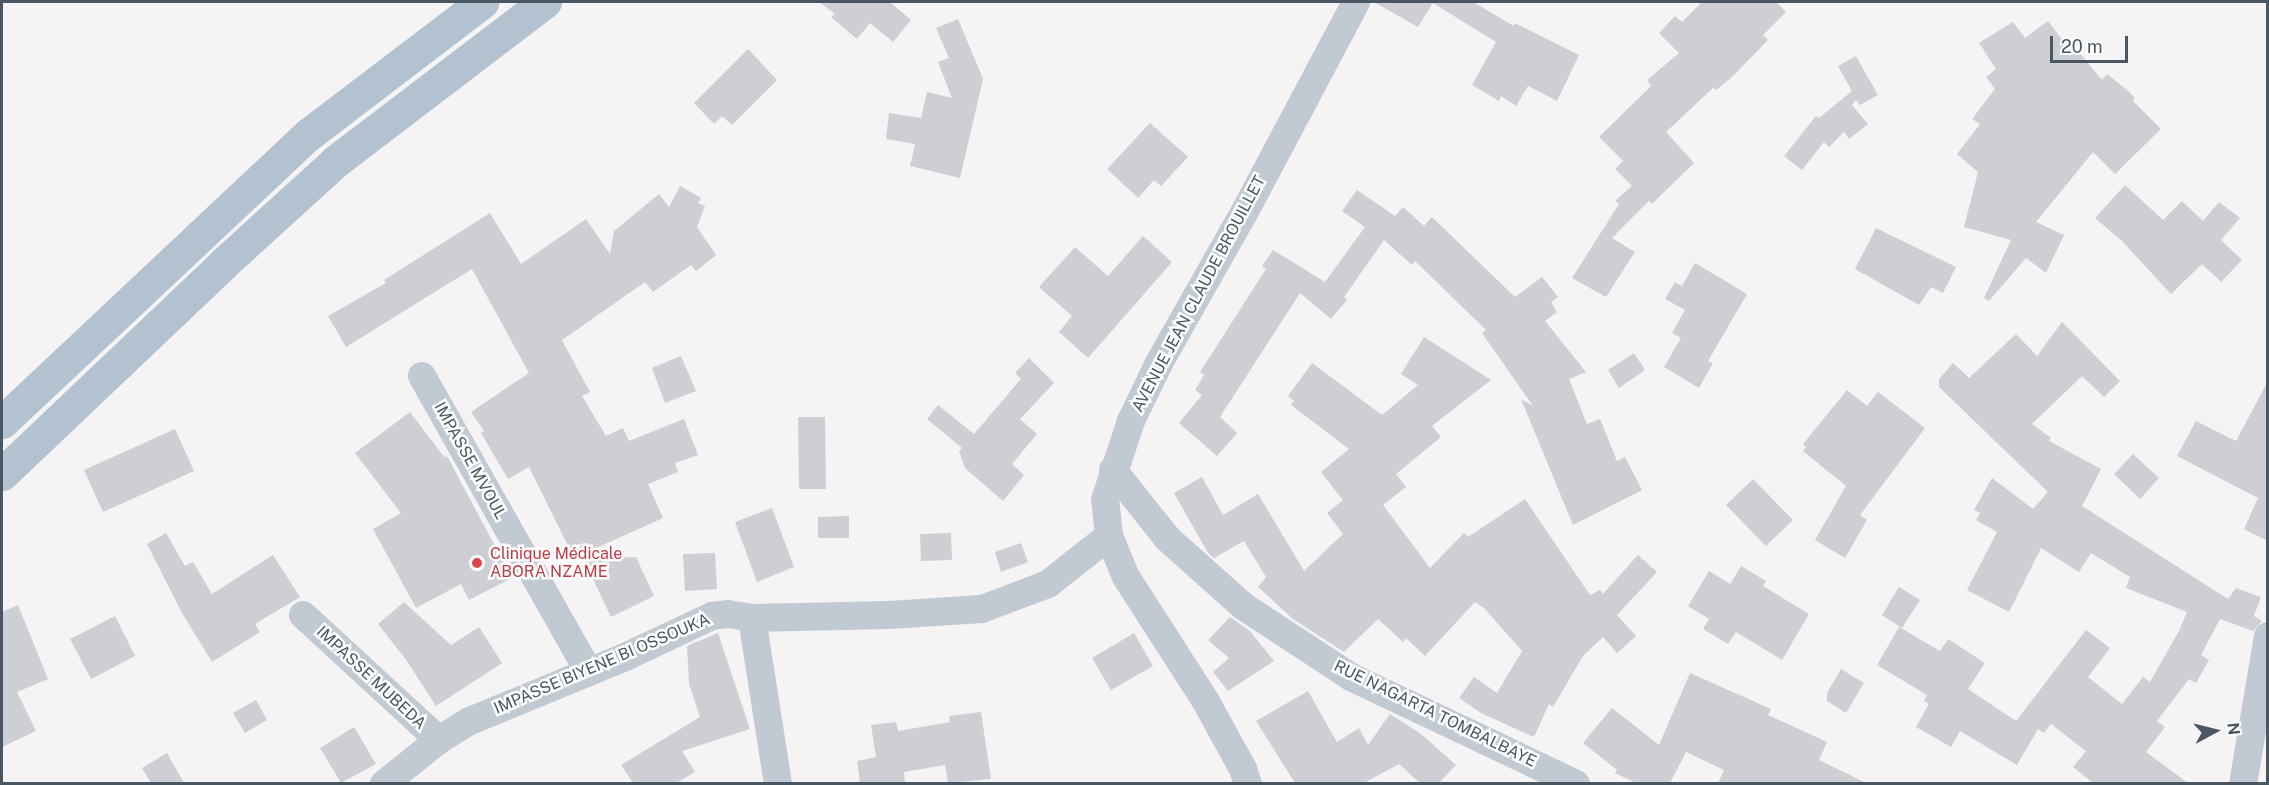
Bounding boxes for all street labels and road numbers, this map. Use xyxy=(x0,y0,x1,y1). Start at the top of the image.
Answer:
street label: AVENUE JEAN CLAUDE BROUILLET xyxy=(1128,172,1270,416)
street label: IMPASSE MVOUL xyxy=(430,399,510,523)
street label: IMPASSE BIYENE BI OSSOUKA xyxy=(491,610,713,718)
street label: IMPASSE MUBEDA xyxy=(312,622,430,734)
street label: RUE NAGARTA TOMBALBAYE xyxy=(1331,657,1539,771)

